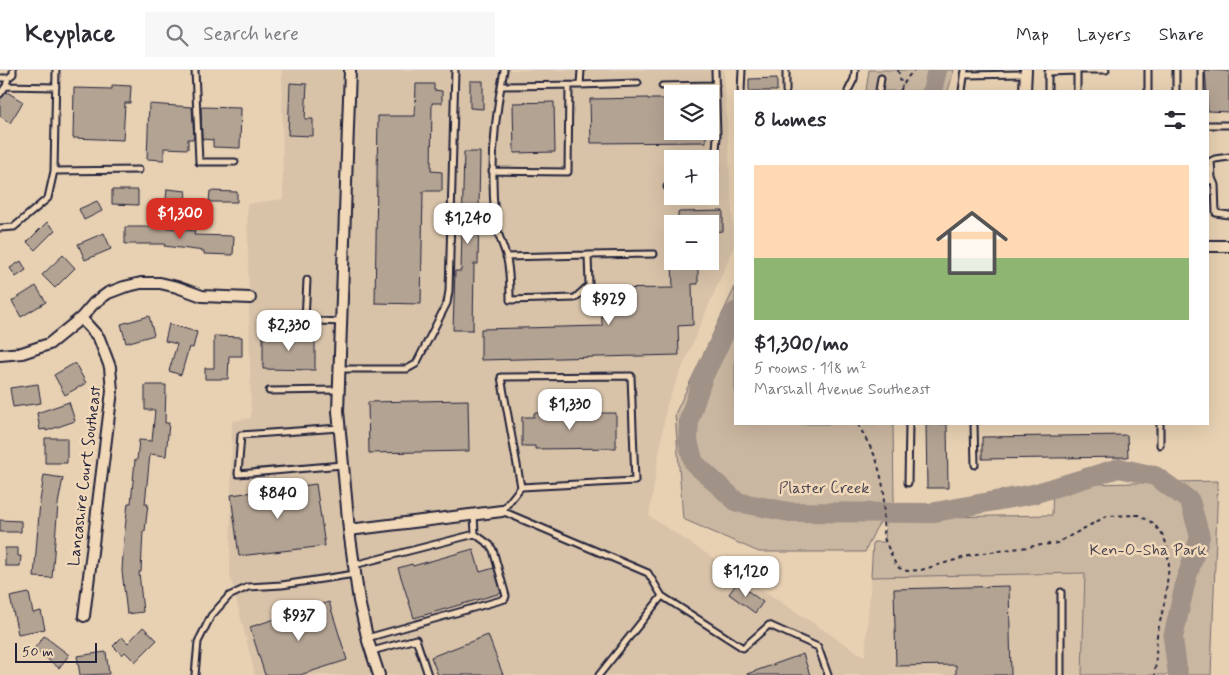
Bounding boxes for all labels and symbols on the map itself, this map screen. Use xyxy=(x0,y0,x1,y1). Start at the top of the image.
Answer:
pin: $1,300 xyxy=(139,198,221,240)
pin: $1,240 xyxy=(427,202,509,245)
pin: $929 xyxy=(579,284,639,326)
pin: $2,330 xyxy=(248,310,330,352)
street label: Lancashire Court Southeast xyxy=(64,385,106,567)
pin: $1,330 xyxy=(529,388,611,431)
pin: $840 xyxy=(248,478,308,520)
park label: Plaster Creek xyxy=(779,478,869,499)
park label: Ken-O-Sha Park xyxy=(1089,540,1207,561)
pin: $1,120 xyxy=(705,556,787,598)
pin: $937 xyxy=(269,600,329,642)
scale bar xyxy=(15,640,98,663)

